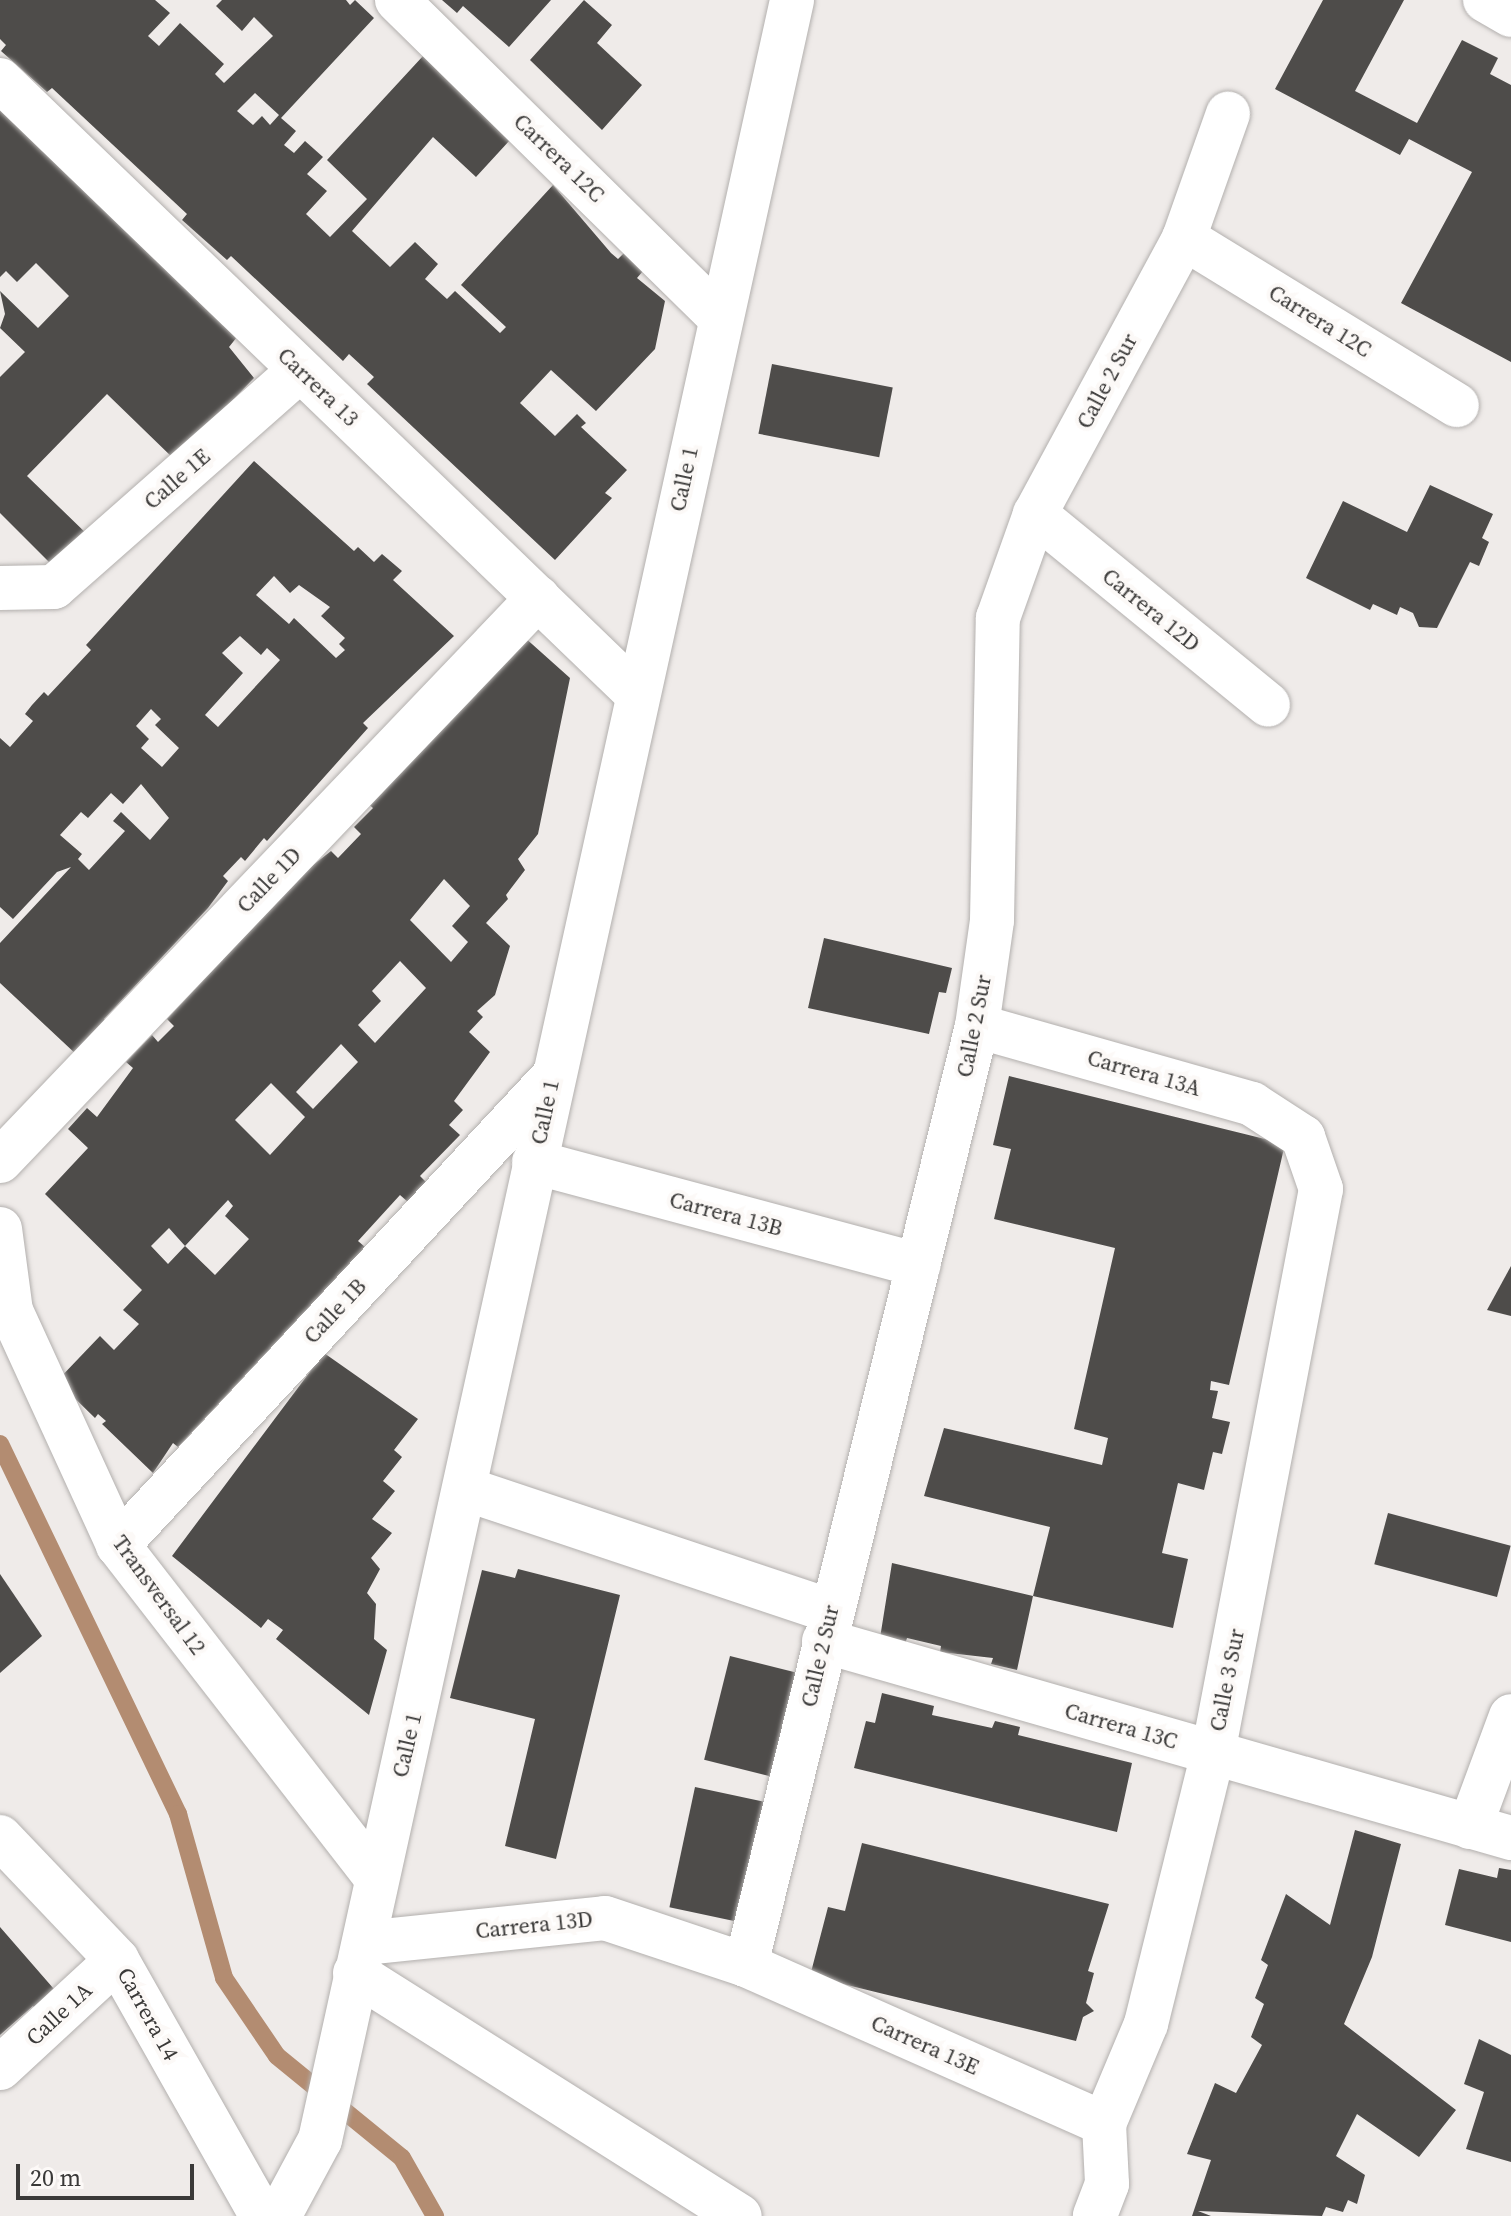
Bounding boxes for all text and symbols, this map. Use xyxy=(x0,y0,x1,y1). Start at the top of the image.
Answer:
street label: Carrera 12C xyxy=(508,108,610,208)
street label: Carrera 12C xyxy=(1264,279,1376,363)
street label: Calle 2 Sur xyxy=(1071,329,1143,433)
street label: Carrera 13 xyxy=(272,342,364,432)
street label: Calle 1E xyxy=(139,443,215,515)
street label: Calle 1 xyxy=(664,444,704,514)
street label: Carrera 12D xyxy=(1097,563,1205,657)
street label: Calle 1D xyxy=(231,842,307,918)
street label: Calle 2 Sur xyxy=(951,973,997,1079)
street label: Carrera 13A xyxy=(1084,1044,1204,1102)
street label: Calle 1 xyxy=(525,1077,565,1147)
street label: Carrera 13B xyxy=(667,1186,785,1242)
street label: Calle 1B xyxy=(298,1273,372,1349)
street label: Transversal 12 xyxy=(107,1530,211,1660)
street label: Calle 2 Sur xyxy=(795,1602,845,1710)
street label: Calle 3 Sur xyxy=(1204,1627,1250,1733)
street label: Carrera 13C xyxy=(1062,1697,1180,1755)
street label: Calle 1 xyxy=(387,1710,427,1780)
street label: Carrera 13D xyxy=(474,1906,594,1944)
street label: Carrera 14 xyxy=(112,1963,184,2065)
street label: Calle 1A xyxy=(21,1977,97,2051)
street label: Carrera 13E xyxy=(867,2010,983,2080)
scale bar xyxy=(20,2148,198,2198)
text: 20 m xyxy=(30,2161,81,2194)

